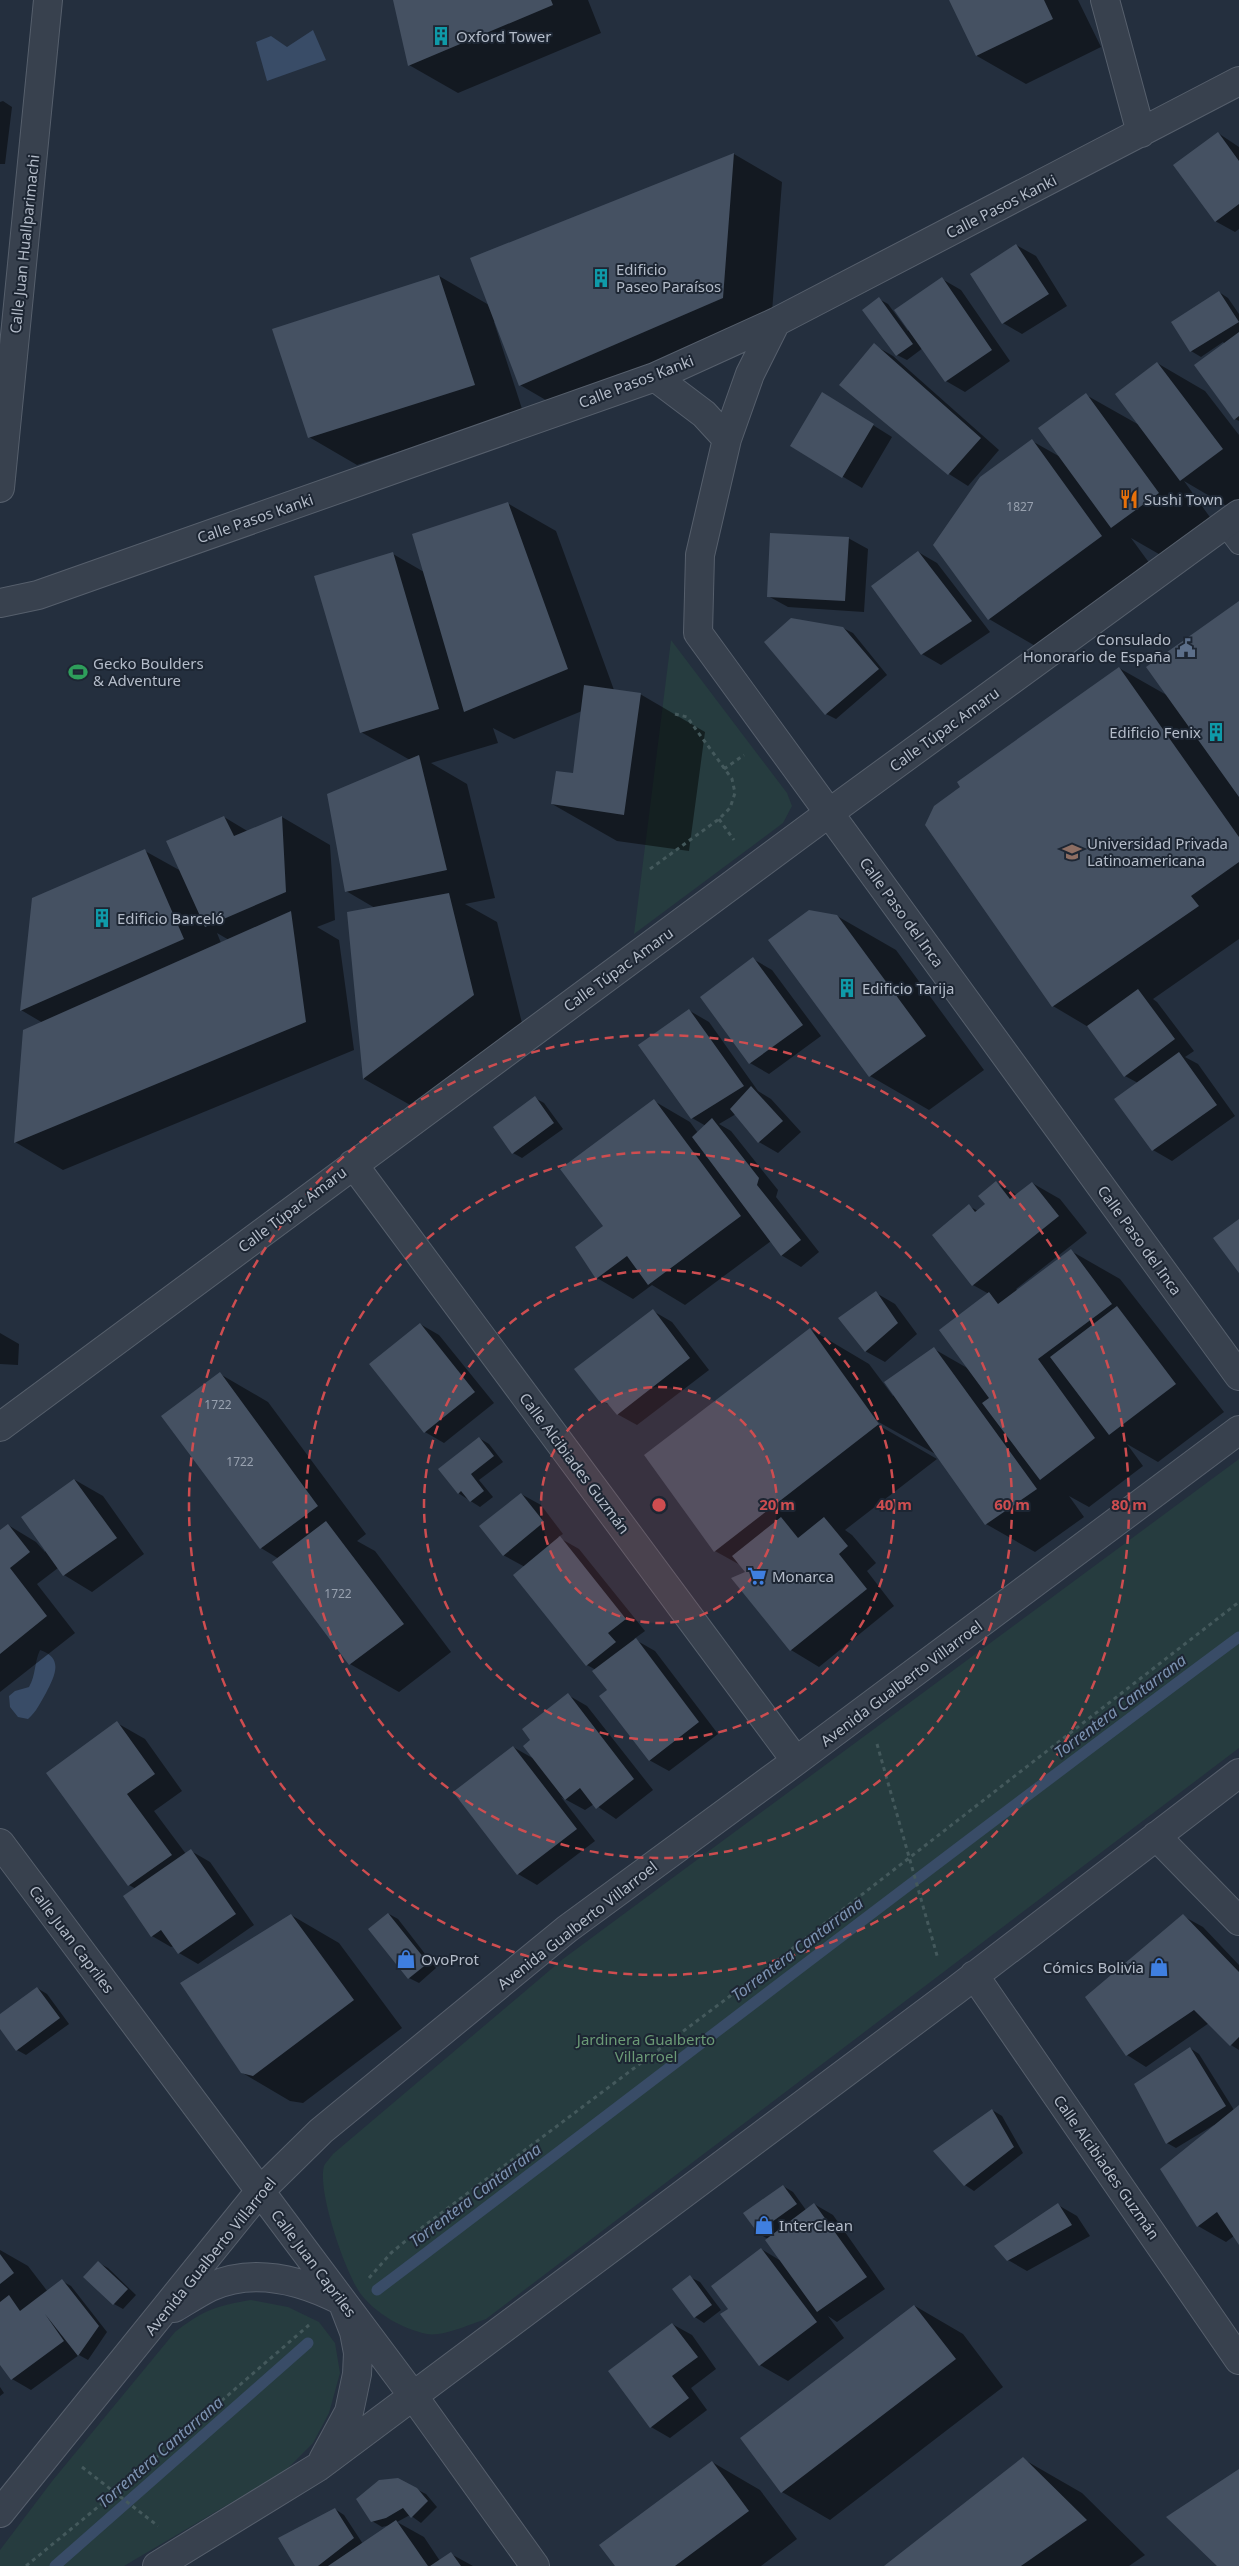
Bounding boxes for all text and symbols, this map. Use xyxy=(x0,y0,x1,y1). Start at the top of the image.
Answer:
building icon: Oxford Tower xyxy=(430,25,452,47)
place label: Oxford Tower xyxy=(456,26,551,46)
street label: Calle Juan Huallparimachi xyxy=(5,153,43,335)
street label: Calle Pasos Kanki xyxy=(942,169,1060,243)
place label: Edificio Paseo Paraísos xyxy=(616,259,721,296)
building icon: Edificio Paseo Paraísos xyxy=(590,267,612,289)
street label: Calle Pasos Kanki xyxy=(576,350,696,412)
restaurant icon: Sushi Town xyxy=(1118,488,1140,510)
street label: Calle Pasos Kanki xyxy=(194,489,316,547)
place label: Sushi Town xyxy=(1144,489,1223,509)
house number: 1827 xyxy=(1006,498,1034,515)
place label: Consulado Honorario de España xyxy=(1023,629,1171,666)
public building icon: Consulado Honorario de España xyxy=(1175,637,1197,659)
place label: Gecko Boulders & Adventure xyxy=(93,653,204,690)
sports icon: Gecko Boulders & Adventure xyxy=(67,661,89,683)
street label: Calle Túpac Amaru xyxy=(885,682,1003,776)
building icon: Edificio Fenix xyxy=(1205,721,1227,743)
place label: Edificio Fenix xyxy=(1109,722,1201,742)
place label: Universidad Privada Latinoamericana xyxy=(1087,833,1228,870)
school or university icon: Universidad Privada Latinoamericana xyxy=(1061,841,1083,863)
street label: Calle Paso del Inca xyxy=(855,853,949,971)
building icon: Edificio Barceló xyxy=(91,907,113,929)
place label: Edificio Barceló xyxy=(117,908,224,928)
street label: Calle Túpac Amaru xyxy=(559,922,677,1016)
building icon: Edificio Tarija xyxy=(836,977,858,999)
place label: Edificio Tarija xyxy=(862,978,954,998)
street label: Calle Túpac Amaru xyxy=(234,1162,350,1256)
street label: Calle Paso del Inca xyxy=(1093,1181,1187,1299)
street label: Calle Alcibiades Guzmán xyxy=(515,1388,635,1538)
house number: 1722 xyxy=(204,1396,232,1413)
house number: 1722 xyxy=(226,1453,254,1470)
text: 20 m xyxy=(759,1494,795,1514)
text: 40 m xyxy=(876,1494,912,1514)
text: 60 m xyxy=(994,1494,1030,1514)
text: 80 m xyxy=(1111,1494,1147,1514)
centre of rings xyxy=(650,1496,668,1514)
supermarket icon: Monarca xyxy=(746,1565,768,1587)
place label: Monarca xyxy=(772,1566,834,1586)
house number: 1722 xyxy=(324,1585,352,1602)
street label: Avenida Gualberto Villarroel xyxy=(816,1616,986,1750)
water label: Torrentera Cantarrana xyxy=(1049,1649,1191,1763)
street label: Avenida Gualberto Villarroel xyxy=(493,1856,661,1994)
street label: Calle Juan Capriles xyxy=(25,1881,119,1997)
water label: Torrentera Cantarrana xyxy=(726,1892,868,2006)
shop icon: OvoProt xyxy=(395,1948,417,1970)
place label: OvoProt xyxy=(421,1949,479,1969)
shop icon: Cómics Bolivia xyxy=(1148,1956,1170,1978)
place label: Cómics Bolivia xyxy=(1043,1957,1144,1977)
park label: Jardinera Gualberto Villarroel xyxy=(575,2029,715,2066)
street label: Calle Alcibiades Guzmán xyxy=(1050,2091,1164,2243)
water label: Torrentera Cantarrana xyxy=(404,2138,546,2252)
street label: Avenida Gualberto Villarroel xyxy=(140,2173,280,2339)
street label: Calle Juan Capriles xyxy=(267,2205,361,2321)
shop icon: InterClean xyxy=(753,2214,775,2236)
place label: InterClean xyxy=(779,2215,853,2235)
water label: Torrentera Cantarrana xyxy=(92,2391,228,2513)

